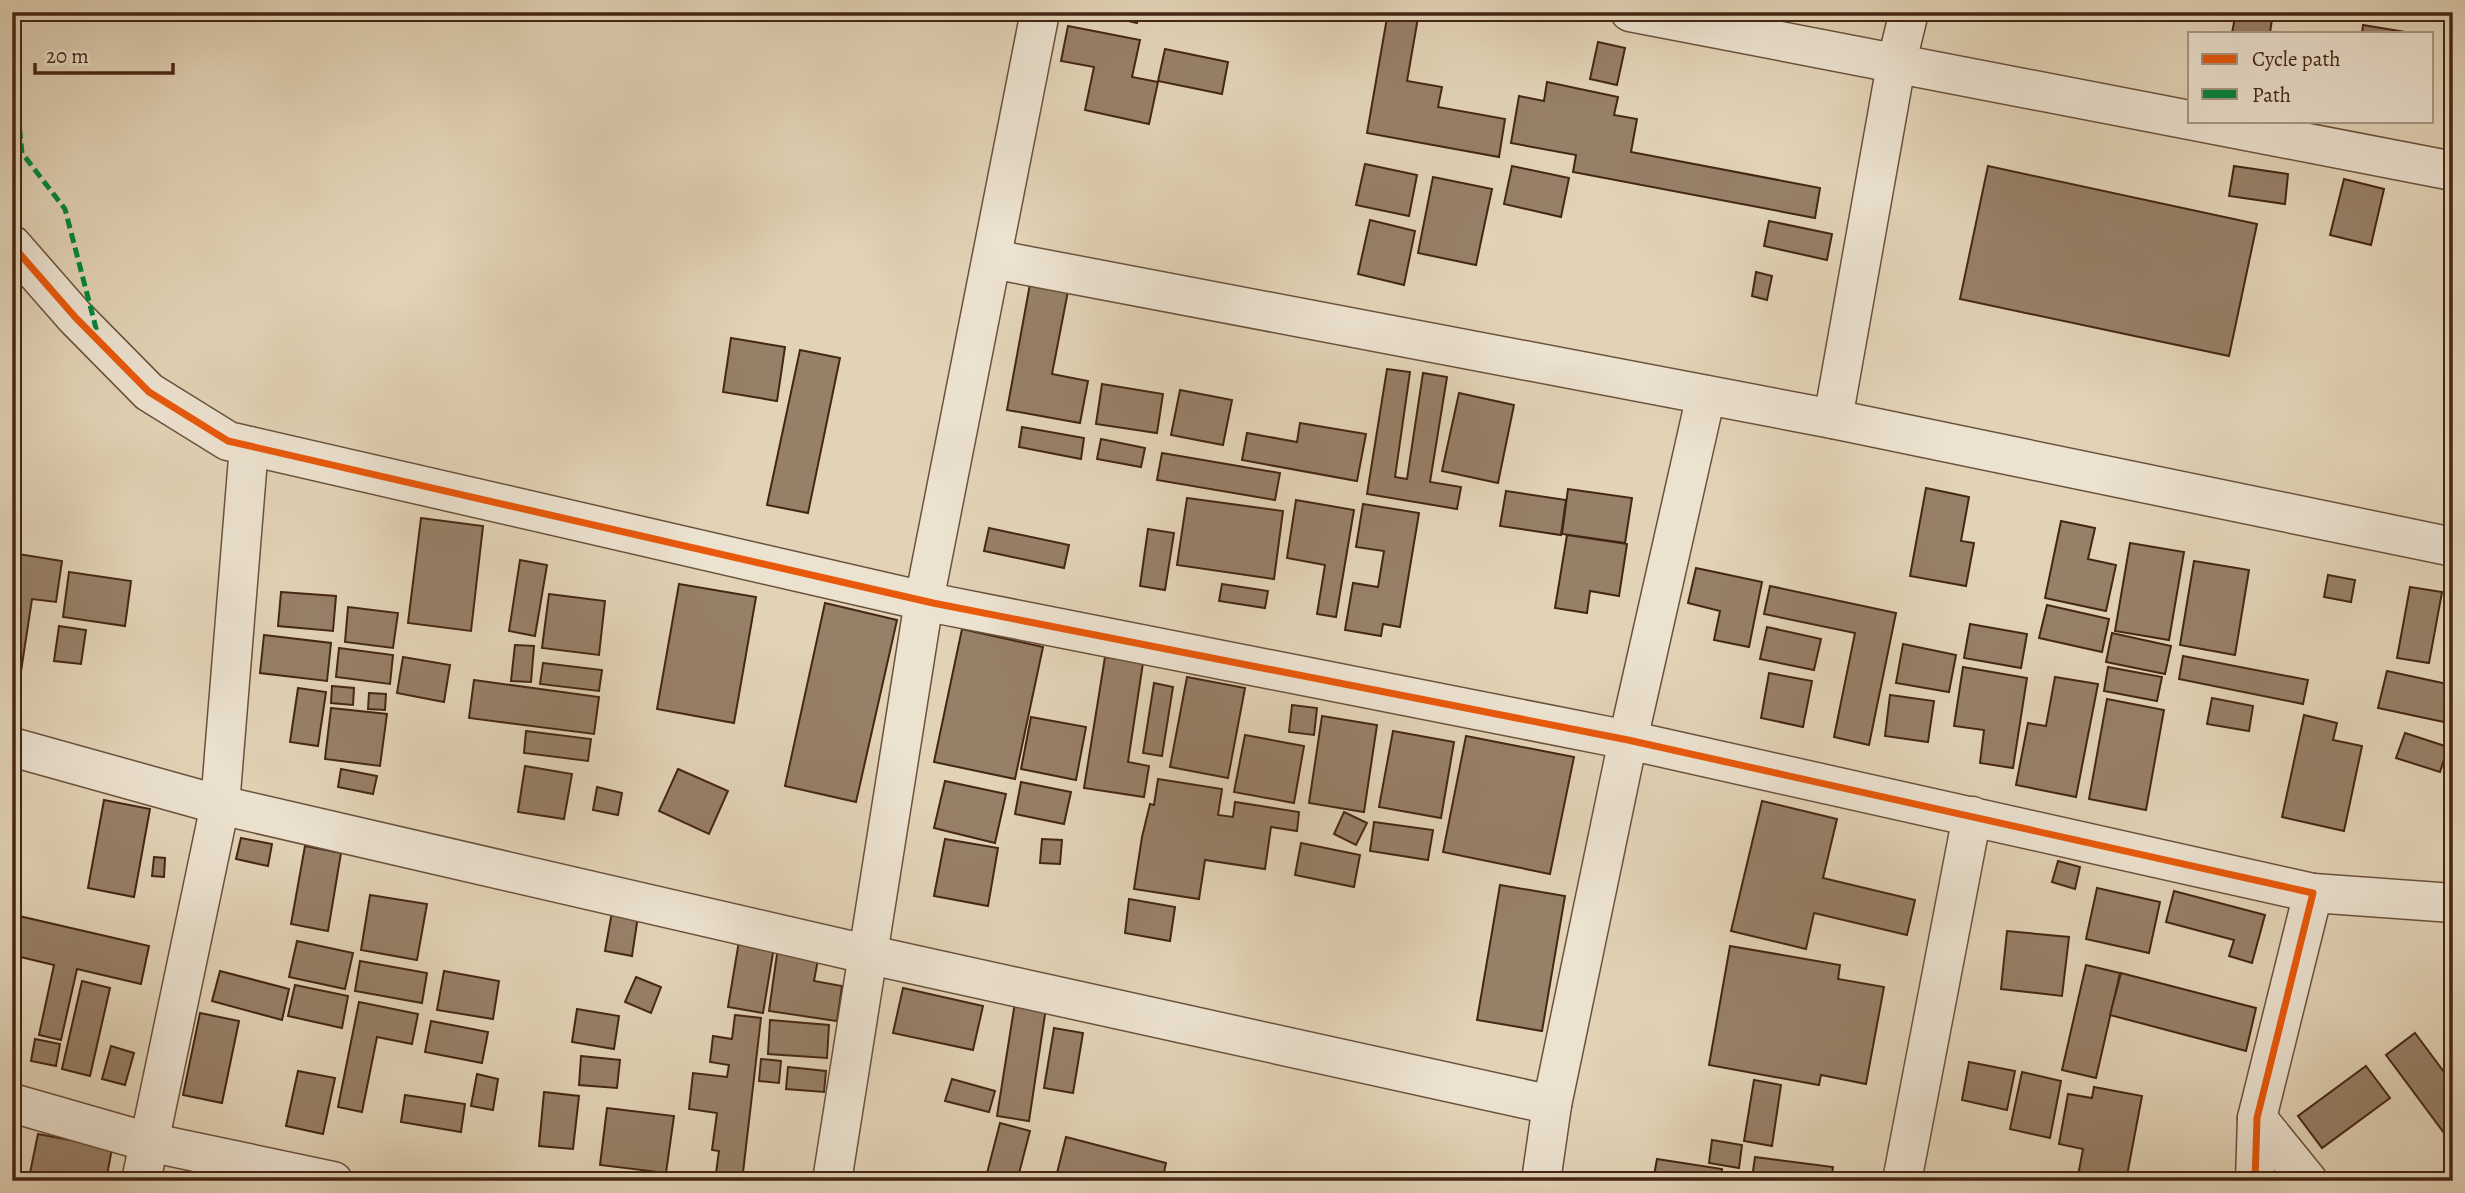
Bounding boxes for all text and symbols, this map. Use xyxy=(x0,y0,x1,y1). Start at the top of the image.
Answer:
scale bar xyxy=(35,32,173,76)
legend xyxy=(2188,32,2434,122)
text: 20 m xyxy=(46,42,89,70)
text: Cycle path xyxy=(2252,45,2341,73)
text: Path xyxy=(2252,81,2291,109)

